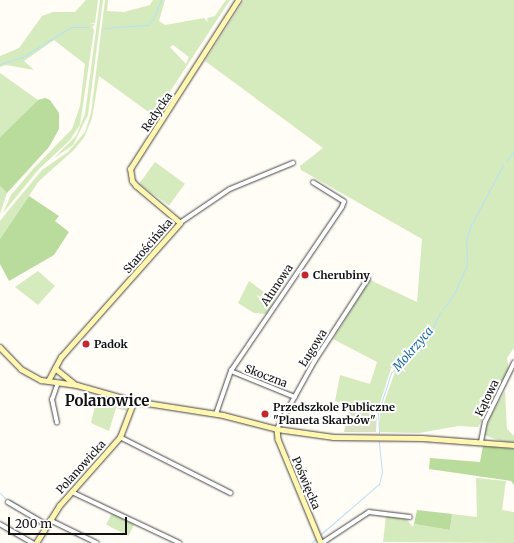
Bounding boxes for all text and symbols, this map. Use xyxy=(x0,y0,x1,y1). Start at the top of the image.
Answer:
street label: Redycka xyxy=(139,90,175,134)
street label: Starościńska xyxy=(121,216,175,276)
street label: Ałunowa xyxy=(258,262,296,308)
place label: Cherubiny xyxy=(313,268,370,282)
marker: Cherubiny xyxy=(300,270,310,280)
water label: Mokrzyca xyxy=(390,324,436,374)
street label: Ługowa xyxy=(296,327,330,369)
place label: Padok xyxy=(94,337,128,351)
marker: Padok xyxy=(81,339,91,349)
street label: Skoczna xyxy=(243,362,289,390)
street label: Kątowa xyxy=(472,377,502,419)
district label: Polanowice xyxy=(65,392,149,410)
place label: Przedszkole Publiczne "Planeta Skarbów" xyxy=(273,401,395,427)
marker: Przedszkole Publiczne "Planeta Skarbów" xyxy=(260,409,270,419)
street label: Polanowicka xyxy=(54,438,108,496)
street label: Poświęcka xyxy=(289,455,323,511)
scale bar xyxy=(10,509,129,535)
text: 200 m xyxy=(15,516,52,531)

